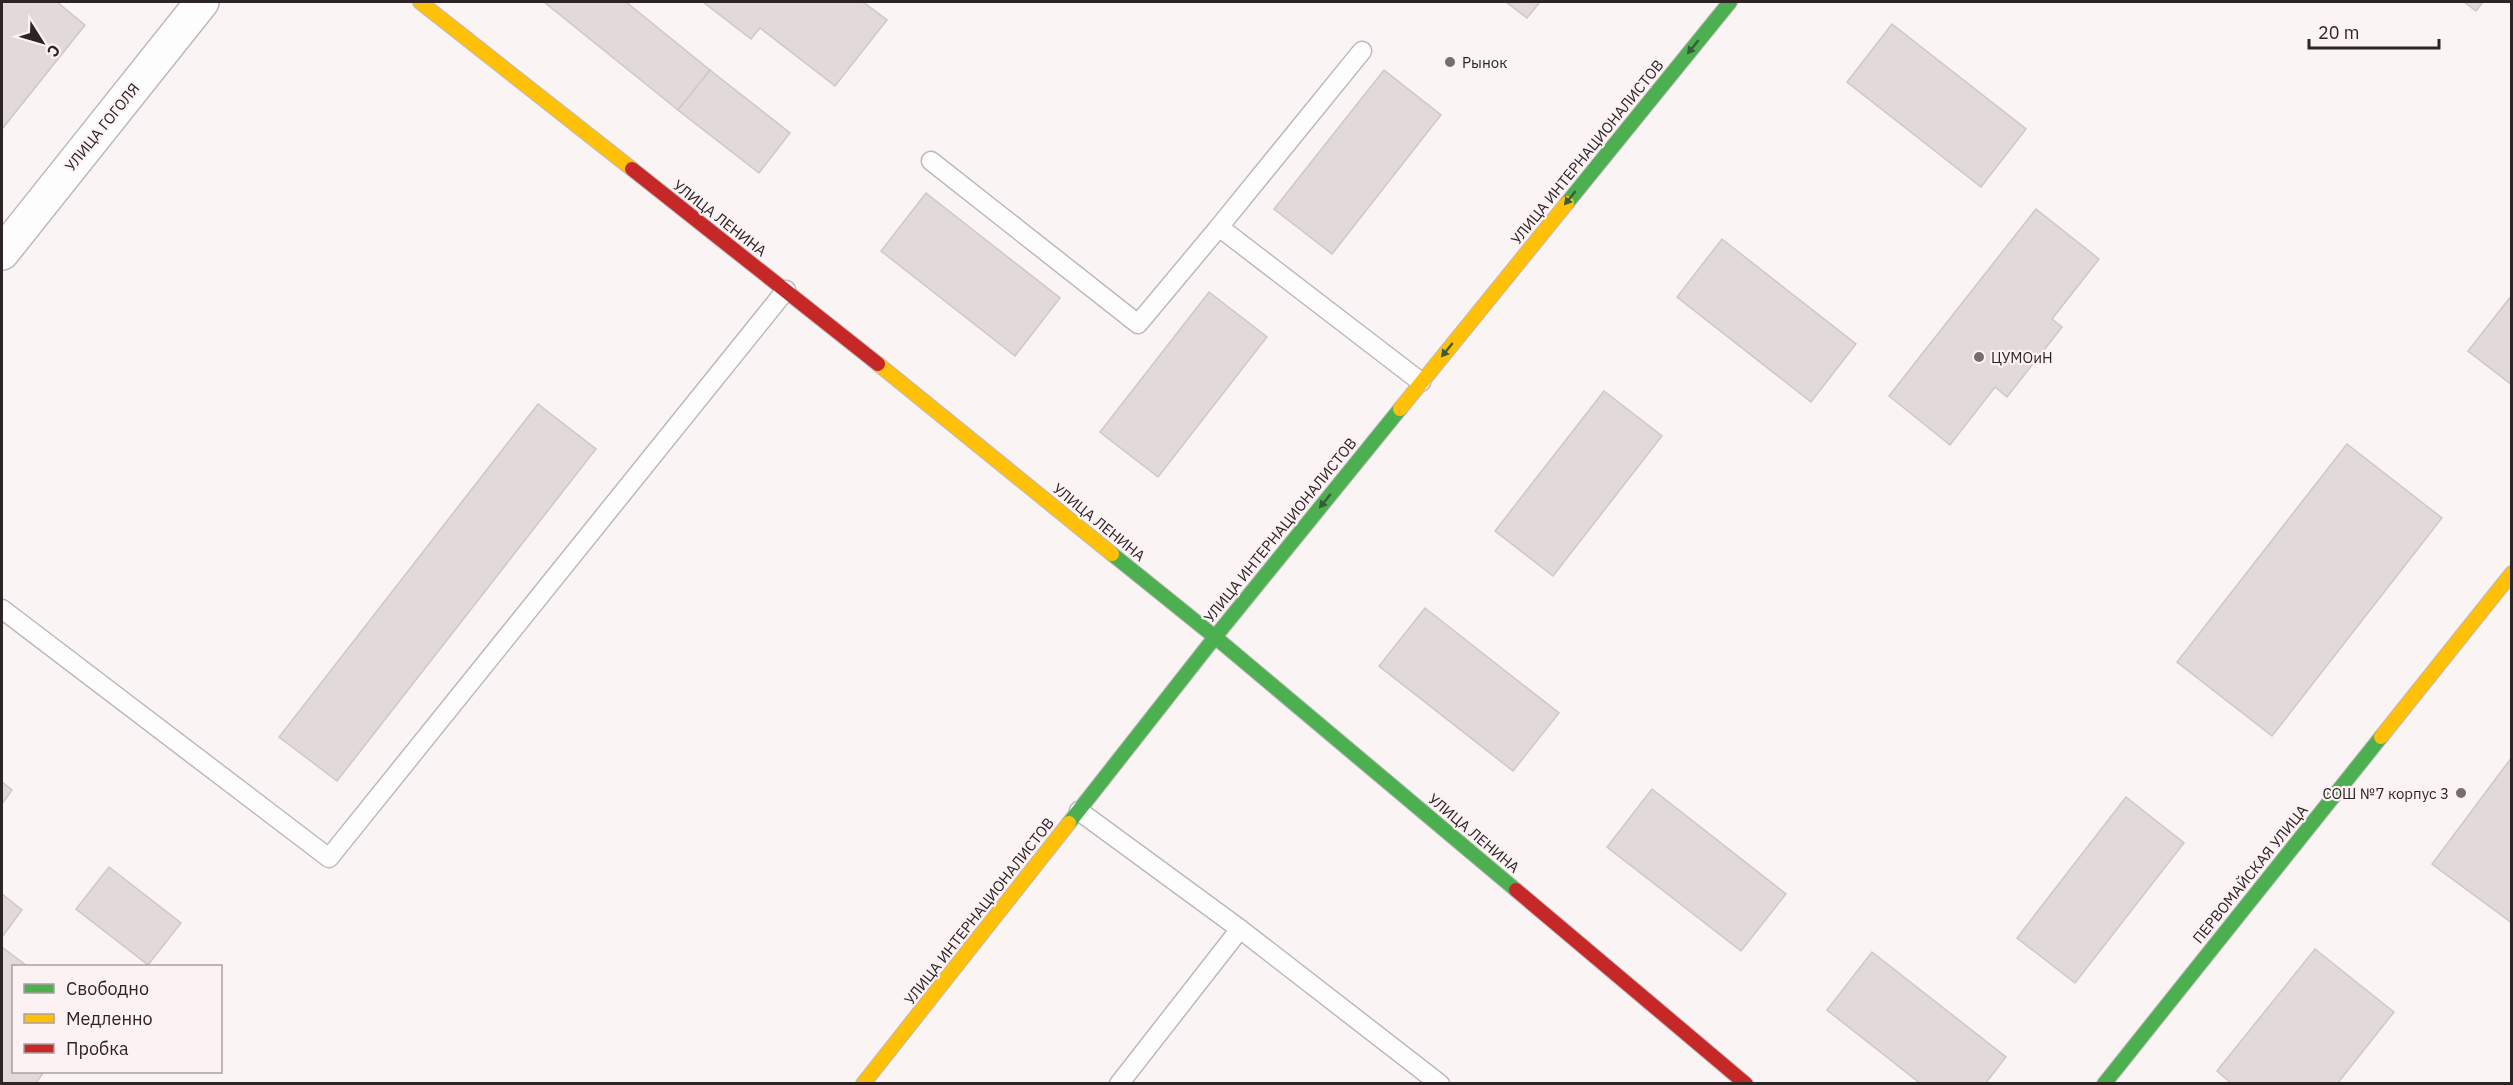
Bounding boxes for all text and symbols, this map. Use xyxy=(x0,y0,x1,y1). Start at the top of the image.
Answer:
north arrow xyxy=(12,12,72,72)
scale bar xyxy=(2309,12,2440,50)
text: 20 m xyxy=(2318,21,2360,44)
one-way arrow xyxy=(1687,39,1700,55)
text: С xyxy=(43,41,65,61)
place label: Рынок xyxy=(1462,53,1507,72)
marker: Рынок xyxy=(1443,55,1457,69)
street label: УЛИЦА ИНТЕРНАЦИОНАЛИСТОВ xyxy=(1507,56,1667,248)
street label: УЛИЦА ГОГОЛЯ xyxy=(61,79,143,175)
street label: УЛИЦА ЛЕНИНА xyxy=(669,176,771,261)
one-way arrow xyxy=(1565,191,1577,206)
one-way arrow xyxy=(1441,342,1454,358)
place label: ЦУМОиН xyxy=(1991,348,2053,367)
marker: ЦУМОиН xyxy=(1972,350,1986,364)
street label: УЛИЦА ИНТЕРНАЦИОНАЛИСТОВ xyxy=(1200,434,1360,626)
street label: УЛИЦА ЛЕНИНА xyxy=(1049,479,1149,565)
one-way arrow xyxy=(1318,493,1331,509)
place label: СОШ №7 корпус 3 xyxy=(2322,784,2449,803)
marker: СОШ №7 корпус 3 xyxy=(2454,786,2468,800)
street label: УЛИЦА ЛЕНИНА xyxy=(1424,789,1524,877)
street label: ПЕРВОМАЙСКАЯ УЛИЦА xyxy=(2188,801,2312,947)
street label: УЛИЦА ИНТЕРНАЦИОНАЛИСТОВ xyxy=(900,814,1058,1008)
legend xyxy=(12,965,222,1073)
text: Свободно xyxy=(66,977,149,1000)
text: Медленно xyxy=(66,1007,153,1030)
text: Пробка xyxy=(66,1037,129,1060)

